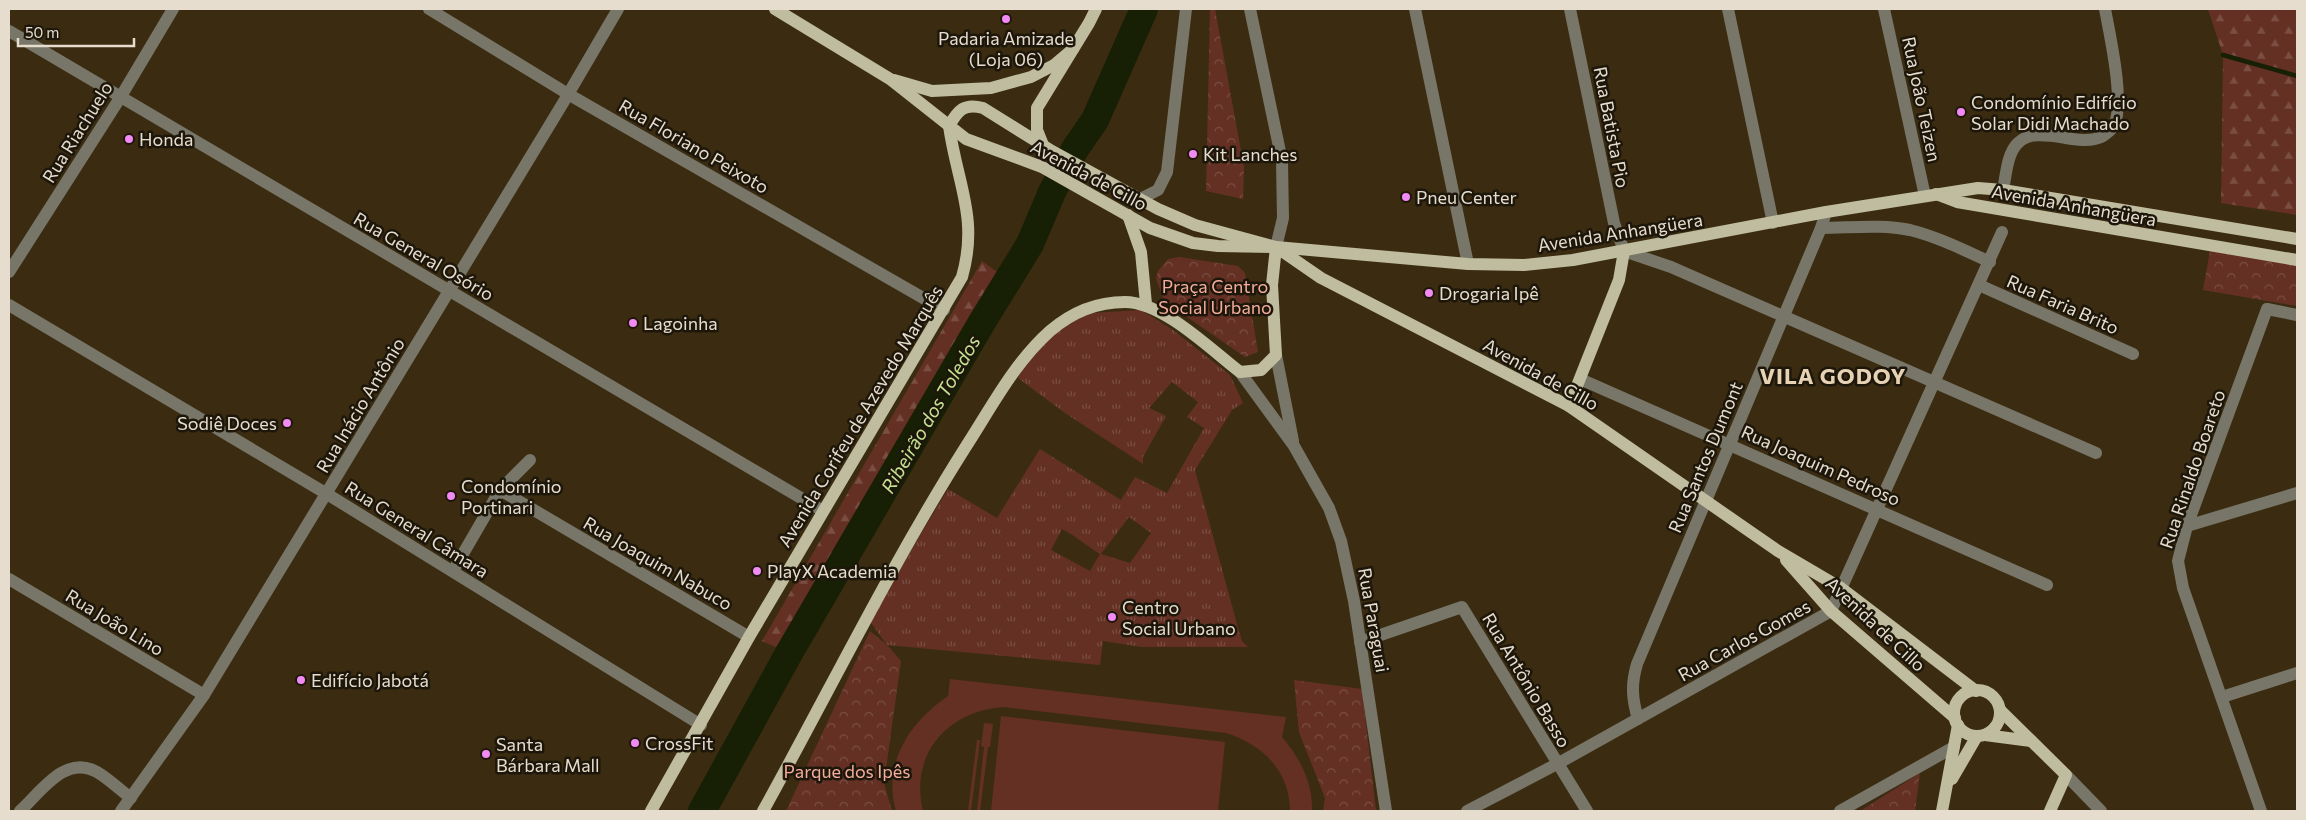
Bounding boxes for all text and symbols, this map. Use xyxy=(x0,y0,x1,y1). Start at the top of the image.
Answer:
marker: Padaria Amizade (Loja 06) xyxy=(1000,13,1012,25)
scale bar xyxy=(18,15,134,47)
text: 50 m xyxy=(25,23,59,41)
place label: Padaria Amizade (Loja 06) xyxy=(938,27,1074,70)
street label: Rua João Teizen xyxy=(1898,34,1946,164)
street label: Rua Batista Pio xyxy=(1589,65,1635,189)
street label: Rua Riachuelo xyxy=(37,77,117,187)
place label: Condomínio Edifício Solar Didi Machado xyxy=(1971,91,2137,134)
street label: Rua Floriano Peixoto xyxy=(615,94,773,198)
marker: Condomínio Edifício Solar Didi Machado xyxy=(1955,106,1967,118)
place label: Honda xyxy=(139,128,193,150)
marker: Honda xyxy=(123,133,135,145)
street label: Avenida de Cillo xyxy=(1027,135,1151,215)
place label: Kit Lanches xyxy=(1203,143,1297,165)
marker: Kit Lanches xyxy=(1187,148,1199,160)
street label: Avenida Anhangüera xyxy=(1990,180,2158,230)
place label: Pneu Center xyxy=(1416,186,1517,208)
marker: Pneu Center xyxy=(1400,191,1412,203)
street label: Rua General Osório xyxy=(350,207,498,305)
street label: Avenida Anhangüera xyxy=(1536,208,1704,256)
street label: Rua Faria Brito xyxy=(2004,269,2122,339)
park label: Praça Centro Social Urbano xyxy=(1158,275,1272,318)
street label: Avenida Corifeu de Azevedo Marquês xyxy=(773,281,947,551)
place label: Drogaria Ipê xyxy=(1439,282,1539,304)
marker: Drogaria Ipê xyxy=(1423,287,1435,299)
place label: Lagoinha xyxy=(643,312,718,334)
marker: Lagoinha xyxy=(627,317,639,329)
water label: Ribeirão dos Toledos xyxy=(876,331,985,497)
street label: Rua Inácio Antônio xyxy=(311,333,409,477)
street label: Avenida de Cillo xyxy=(1479,333,1603,415)
district label: VILA GODOY xyxy=(1759,362,1907,389)
street label: Rua Santos Dumont xyxy=(1663,378,1747,536)
street label: Rua Rinaldo Boareto xyxy=(2154,387,2230,551)
place label: Sodiê Doces xyxy=(177,412,277,434)
marker: Sodiê Doces xyxy=(281,417,293,429)
street label: Rua Joaquim Pedroso xyxy=(1738,420,1904,510)
place label: Condomínio Portinari xyxy=(461,475,562,518)
street label: Rua General Câmara xyxy=(341,476,493,582)
marker: Condomínio Portinari xyxy=(445,490,457,502)
street label: Rua Joaquim Nabuco xyxy=(580,511,736,615)
place label: PlayX Academia xyxy=(767,560,897,582)
marker: PlayX Academia xyxy=(751,565,763,577)
street label: Rua Paraguai xyxy=(1354,566,1394,674)
street label: Avenida de Cillo xyxy=(1821,572,1931,676)
street label: Rua João Lino xyxy=(62,584,168,660)
street label: Rua Carlos Gomes xyxy=(1674,595,1814,685)
place label: Centro Social Urbano xyxy=(1122,596,1236,639)
street label: Rua Antônio Basso xyxy=(1478,609,1576,751)
marker: Centro Social Urbano xyxy=(1106,611,1118,623)
place label: Edifício Jabotá xyxy=(311,669,429,691)
marker: Edifício Jabotá xyxy=(295,674,307,686)
place label: CrossFit xyxy=(645,732,713,754)
place label: Santa Bárbara Mall xyxy=(496,733,600,776)
marker: CrossFit xyxy=(629,737,641,749)
marker: Santa Bárbara Mall xyxy=(480,748,492,760)
park label: Parque dos Ipês xyxy=(783,760,911,782)

